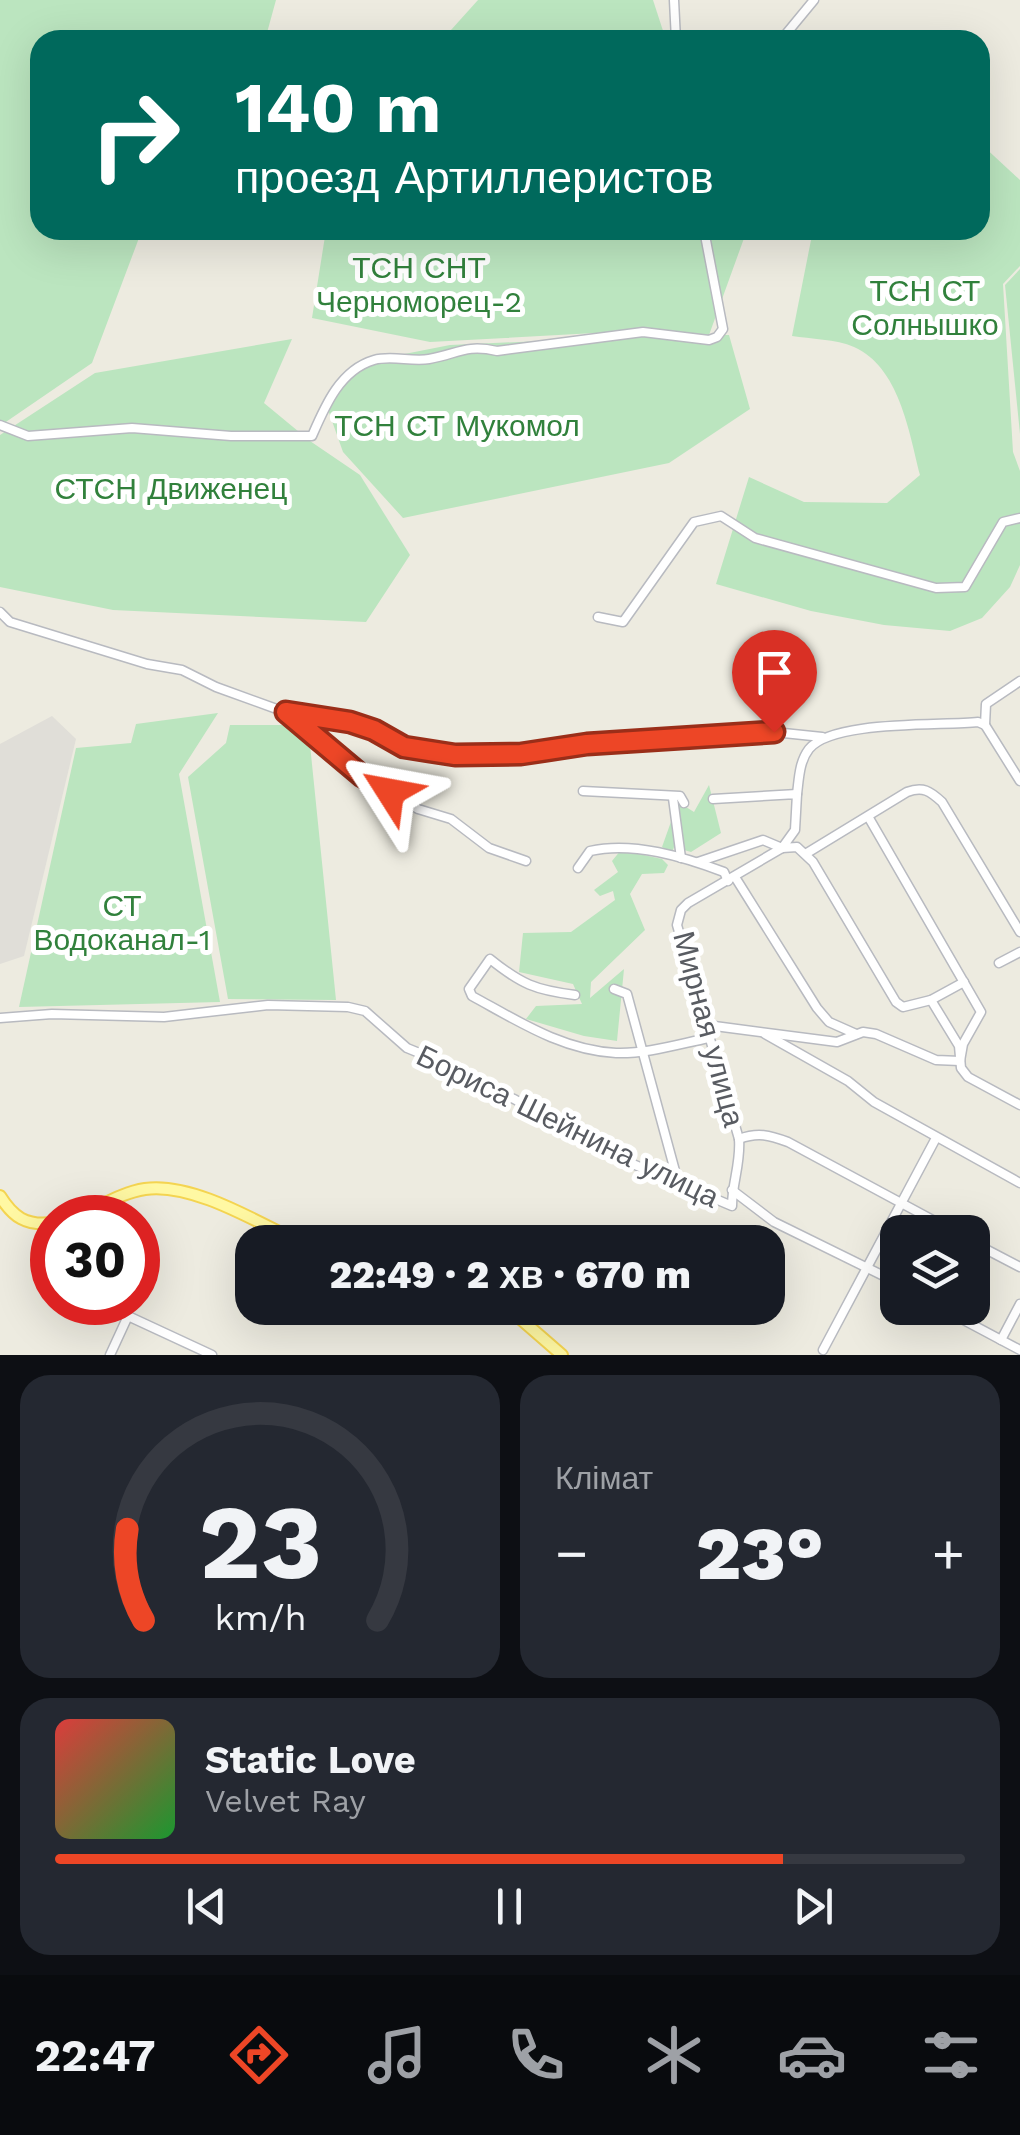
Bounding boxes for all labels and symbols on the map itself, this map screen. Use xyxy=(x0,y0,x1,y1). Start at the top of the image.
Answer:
park label: ТСН СНТ Черноморец-2 xyxy=(316,250,522,319)
park label: ТСН СТ Солнышко xyxy=(851,273,999,342)
park label: ТСН СТ Мукомол xyxy=(334,408,580,443)
park label: СТСН Движенец xyxy=(55,471,287,506)
pin xyxy=(732,630,817,733)
position arrow xyxy=(338,740,442,844)
park label: СТ Водоканал-1 xyxy=(33,888,211,957)
street label: Мирная улица xyxy=(666,928,752,1131)
street label: Бориса Шейнина улица xyxy=(411,1038,725,1215)
speed limit sign: 30 xyxy=(30,1195,160,1325)

